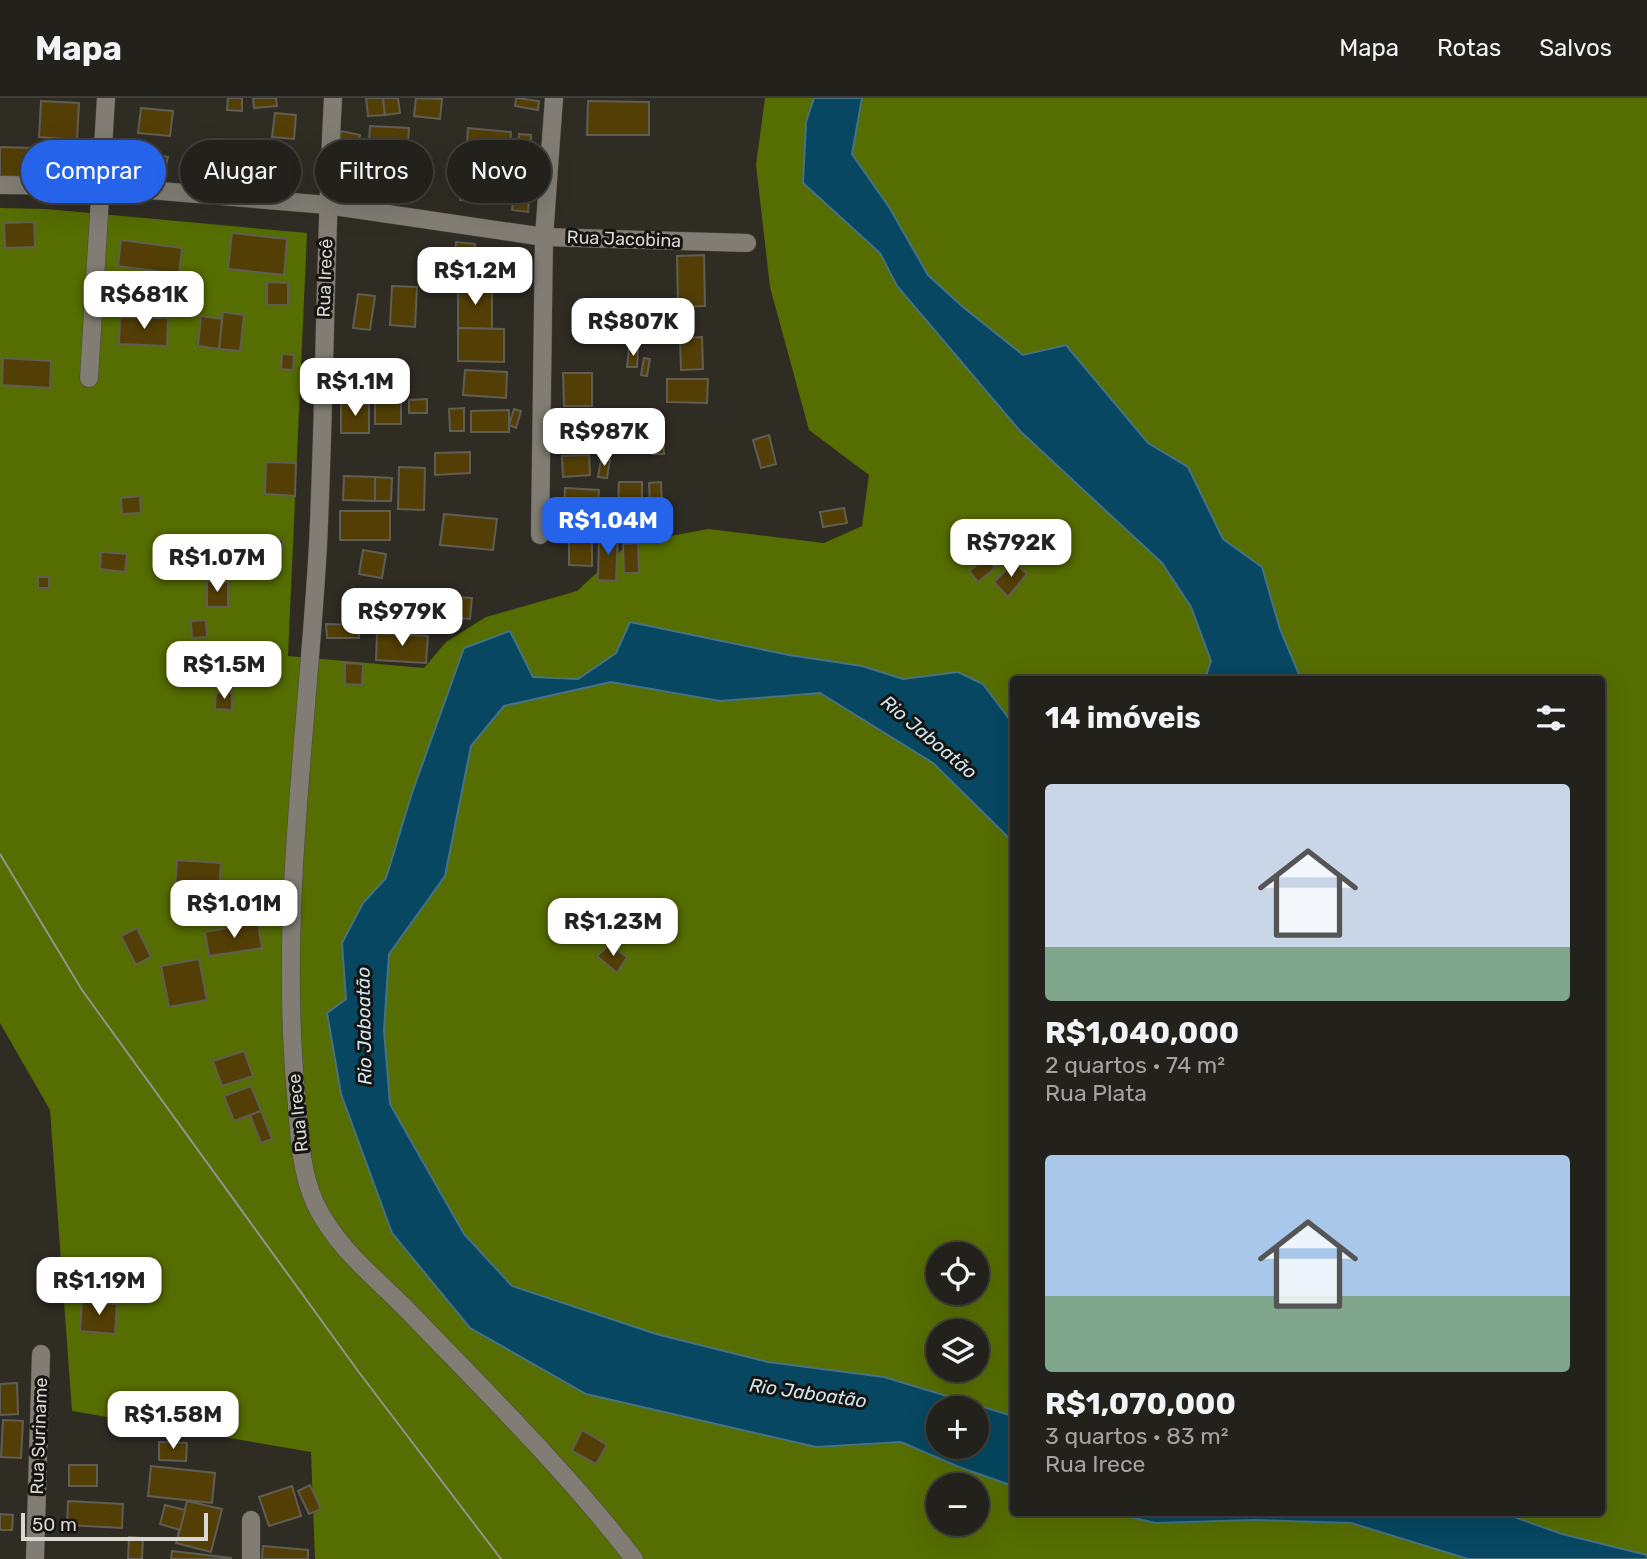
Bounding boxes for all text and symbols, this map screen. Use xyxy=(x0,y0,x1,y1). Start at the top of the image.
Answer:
text: Mapa xyxy=(35,29,122,68)
text: Mapa xyxy=(1339,34,1399,62)
text: Rotas xyxy=(1437,34,1501,62)
text: Salvos xyxy=(1539,34,1612,62)
chip: Comprar xyxy=(21,140,166,203)
chip: Alugar xyxy=(180,140,301,203)
chip: Filtros xyxy=(315,140,433,203)
chip: Novo xyxy=(447,140,551,203)
street label: Rua Jacobina xyxy=(566,226,682,252)
street label: Rua Irecê xyxy=(313,238,337,318)
pin: R$1.2M xyxy=(418,248,532,307)
text: R$1.2M xyxy=(433,256,517,284)
pin: R$681K xyxy=(87,272,201,331)
text: R$681K xyxy=(100,280,188,308)
pin: R$807K xyxy=(576,299,690,358)
text: R$807K xyxy=(588,307,678,335)
pin: R$1.1M xyxy=(298,358,412,418)
text: R$1.1M xyxy=(316,367,394,395)
pin: R$987K xyxy=(547,408,661,468)
text: R$987K xyxy=(559,417,649,445)
pin: R$1.04M xyxy=(543,498,673,557)
text: R$1.04M xyxy=(558,506,658,534)
pin: R$792K xyxy=(954,519,1068,579)
text: R$792K xyxy=(966,528,1056,556)
pin: R$1.07M xyxy=(152,534,282,594)
text: R$1.07M xyxy=(169,543,265,571)
pin: R$979K xyxy=(345,588,459,648)
text: R$979K xyxy=(357,597,447,625)
pin: R$1.5M xyxy=(167,642,281,701)
text: R$1.5M xyxy=(182,650,266,678)
water label: Rio Jaboatão xyxy=(876,690,982,784)
icon: filters xyxy=(1532,699,1570,737)
text: 14 imóveis xyxy=(1045,700,1201,736)
icon: home xyxy=(1245,830,1371,956)
pin: R$1.01M xyxy=(169,880,299,940)
text: R$1.01M xyxy=(186,889,282,917)
pin: R$1.23M xyxy=(548,898,678,958)
text: R$1.23M xyxy=(564,907,662,935)
water label: Rio Jaboatão xyxy=(351,966,377,1085)
text: R$1,040,000 xyxy=(1045,1015,1239,1051)
text: 2 quartos · 74 m² xyxy=(1045,1051,1225,1079)
street label: Rua Irece xyxy=(283,1073,313,1153)
text: Rua Plata xyxy=(1045,1079,1147,1107)
icon: home xyxy=(1245,1201,1371,1327)
map controls xyxy=(926,1242,989,1536)
button: locate xyxy=(926,1242,989,1305)
pin: R$1.19M xyxy=(34,1258,164,1317)
text: R$1.19M xyxy=(53,1266,145,1294)
button: layers xyxy=(926,1319,989,1382)
water label: Rio Jaboatão xyxy=(748,1373,868,1413)
street label: Rua Suriname xyxy=(26,1377,52,1495)
text: R$1,070,000 xyxy=(1045,1386,1236,1422)
pin: R$1.58M xyxy=(108,1392,238,1451)
button: + xyxy=(926,1396,989,1459)
text: R$1.58M xyxy=(124,1400,222,1428)
text: 3 quartos · 83 m² xyxy=(1045,1422,1229,1450)
text: Rua Irece xyxy=(1045,1450,1146,1478)
button: − xyxy=(926,1473,989,1536)
scale bar xyxy=(21,1510,208,1542)
text: 50 m xyxy=(32,1513,77,1536)

